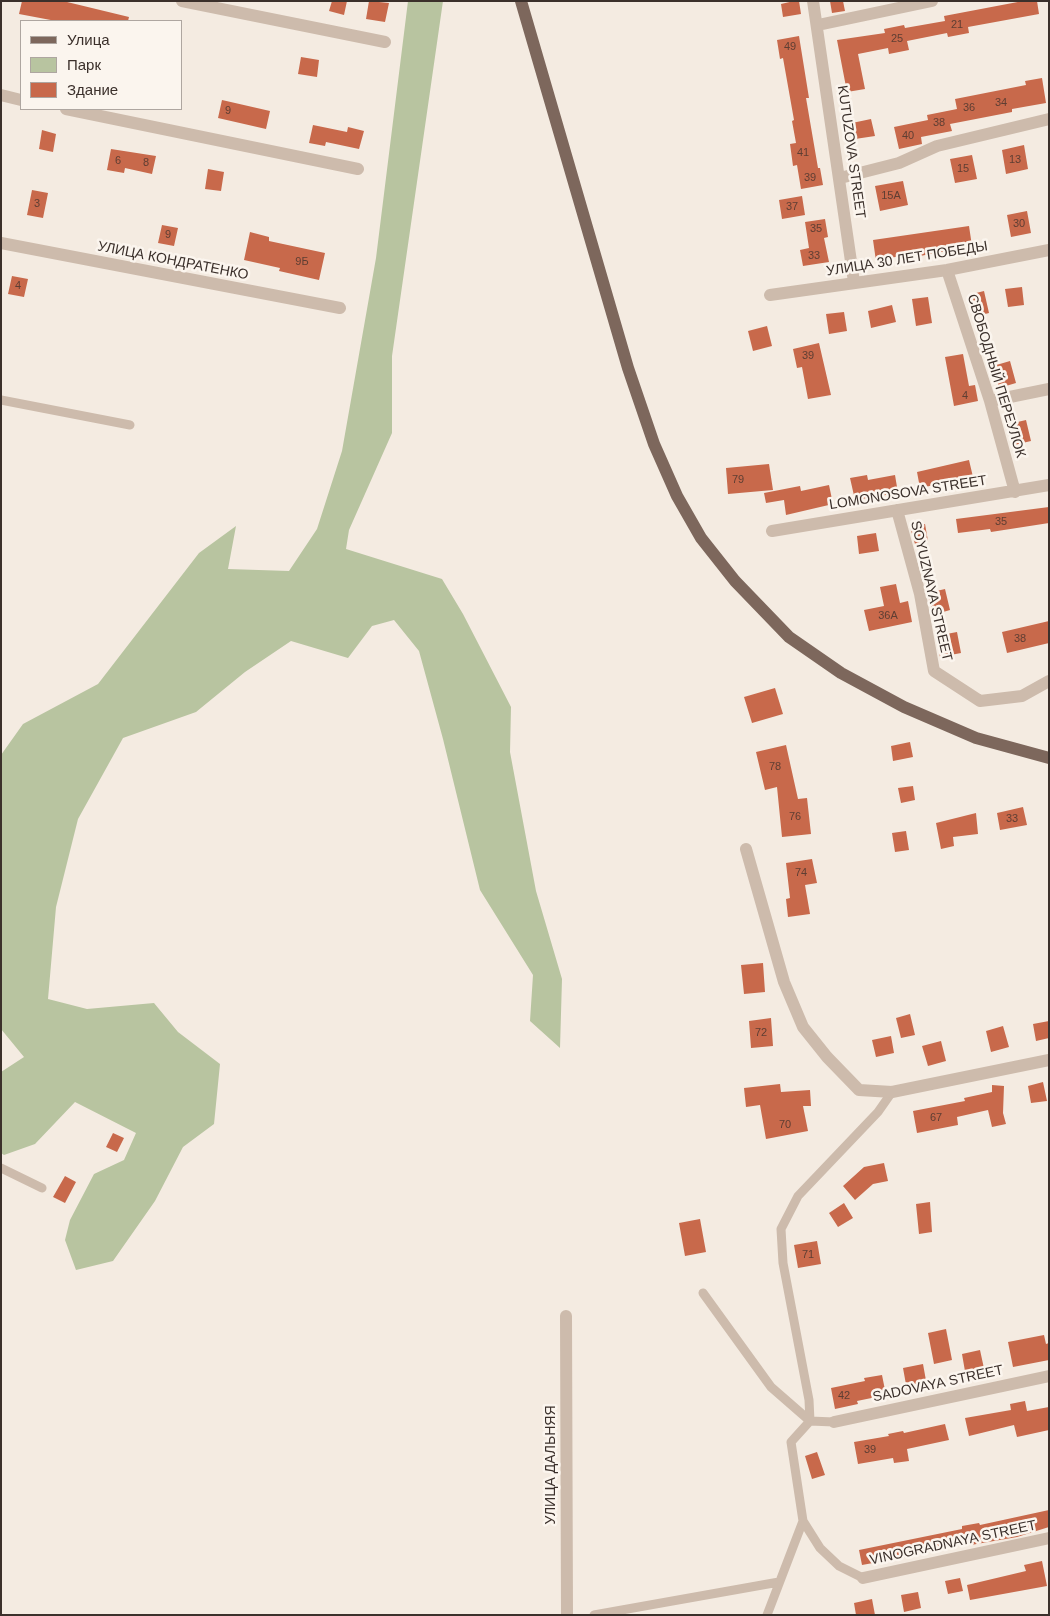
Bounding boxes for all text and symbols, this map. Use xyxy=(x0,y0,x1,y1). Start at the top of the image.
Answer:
house number: 21 xyxy=(951,18,963,32)
legend xyxy=(20,20,182,110)
text: Улица xyxy=(67,31,110,48)
house number: 25 xyxy=(891,32,903,46)
house number: 49 xyxy=(784,40,796,54)
text: Парк xyxy=(67,56,101,73)
text: Здание xyxy=(67,81,118,98)
street label: KUTUZOVA STREET xyxy=(833,84,869,220)
house number: 34 xyxy=(995,96,1007,110)
house number: 36 xyxy=(963,101,975,115)
house number: 9 xyxy=(225,104,231,118)
house number: 38 xyxy=(933,116,945,130)
house number: 40 xyxy=(902,129,914,143)
house number: 41 xyxy=(797,146,809,160)
house number: 13 xyxy=(1009,153,1021,167)
house number: 6 xyxy=(115,154,121,168)
house number: 8 xyxy=(143,156,149,170)
house number: 15 xyxy=(957,162,969,176)
house number: 39 xyxy=(804,171,816,185)
house number: 15А xyxy=(881,189,901,203)
house number: 3 xyxy=(34,197,40,211)
house number: 37 xyxy=(786,200,798,214)
house number: 30 xyxy=(1013,217,1025,231)
house number: 35 xyxy=(810,222,822,236)
house number: 9 xyxy=(165,228,171,242)
street label: УЛИЦА КОНДРАТЕНКО xyxy=(96,238,250,284)
street label: УЛИЦА 30 ЛЕТ ПОБЕДЫ xyxy=(825,238,989,280)
house number: 33 xyxy=(808,249,820,263)
house number: 9Б xyxy=(295,255,309,269)
house number: 4 xyxy=(15,279,21,293)
street label: СВОБОДНЫЙ ПЕРЕУЛОК xyxy=(963,292,1029,460)
house number: 39 xyxy=(802,349,814,363)
house number: 4 xyxy=(962,389,968,403)
street label: LOMONOSOVA STREET xyxy=(828,472,988,514)
house number: 79 xyxy=(732,473,744,487)
house number: 35 xyxy=(995,515,1007,529)
street label: SOYUZNAYA STREET xyxy=(907,519,955,663)
house number: 36А xyxy=(878,609,898,623)
house number: 38 xyxy=(1014,632,1026,646)
house number: 78 xyxy=(769,760,781,774)
house number: 76 xyxy=(789,810,801,824)
house number: 33 xyxy=(1006,812,1018,826)
house number: 74 xyxy=(795,866,807,880)
house number: 72 xyxy=(755,1026,767,1040)
house number: 67 xyxy=(930,1111,942,1125)
house number: 70 xyxy=(779,1118,791,1132)
house number: 71 xyxy=(802,1248,814,1262)
street label: SADOVAYA STREET xyxy=(871,1362,1005,1406)
house number: 42 xyxy=(838,1389,850,1403)
street label: УЛИЦА ДАЛЬНЯЯ xyxy=(543,1405,559,1525)
house number: 39 xyxy=(864,1443,876,1457)
street label: VINOGRADNAYA STREET xyxy=(868,1517,1038,1569)

